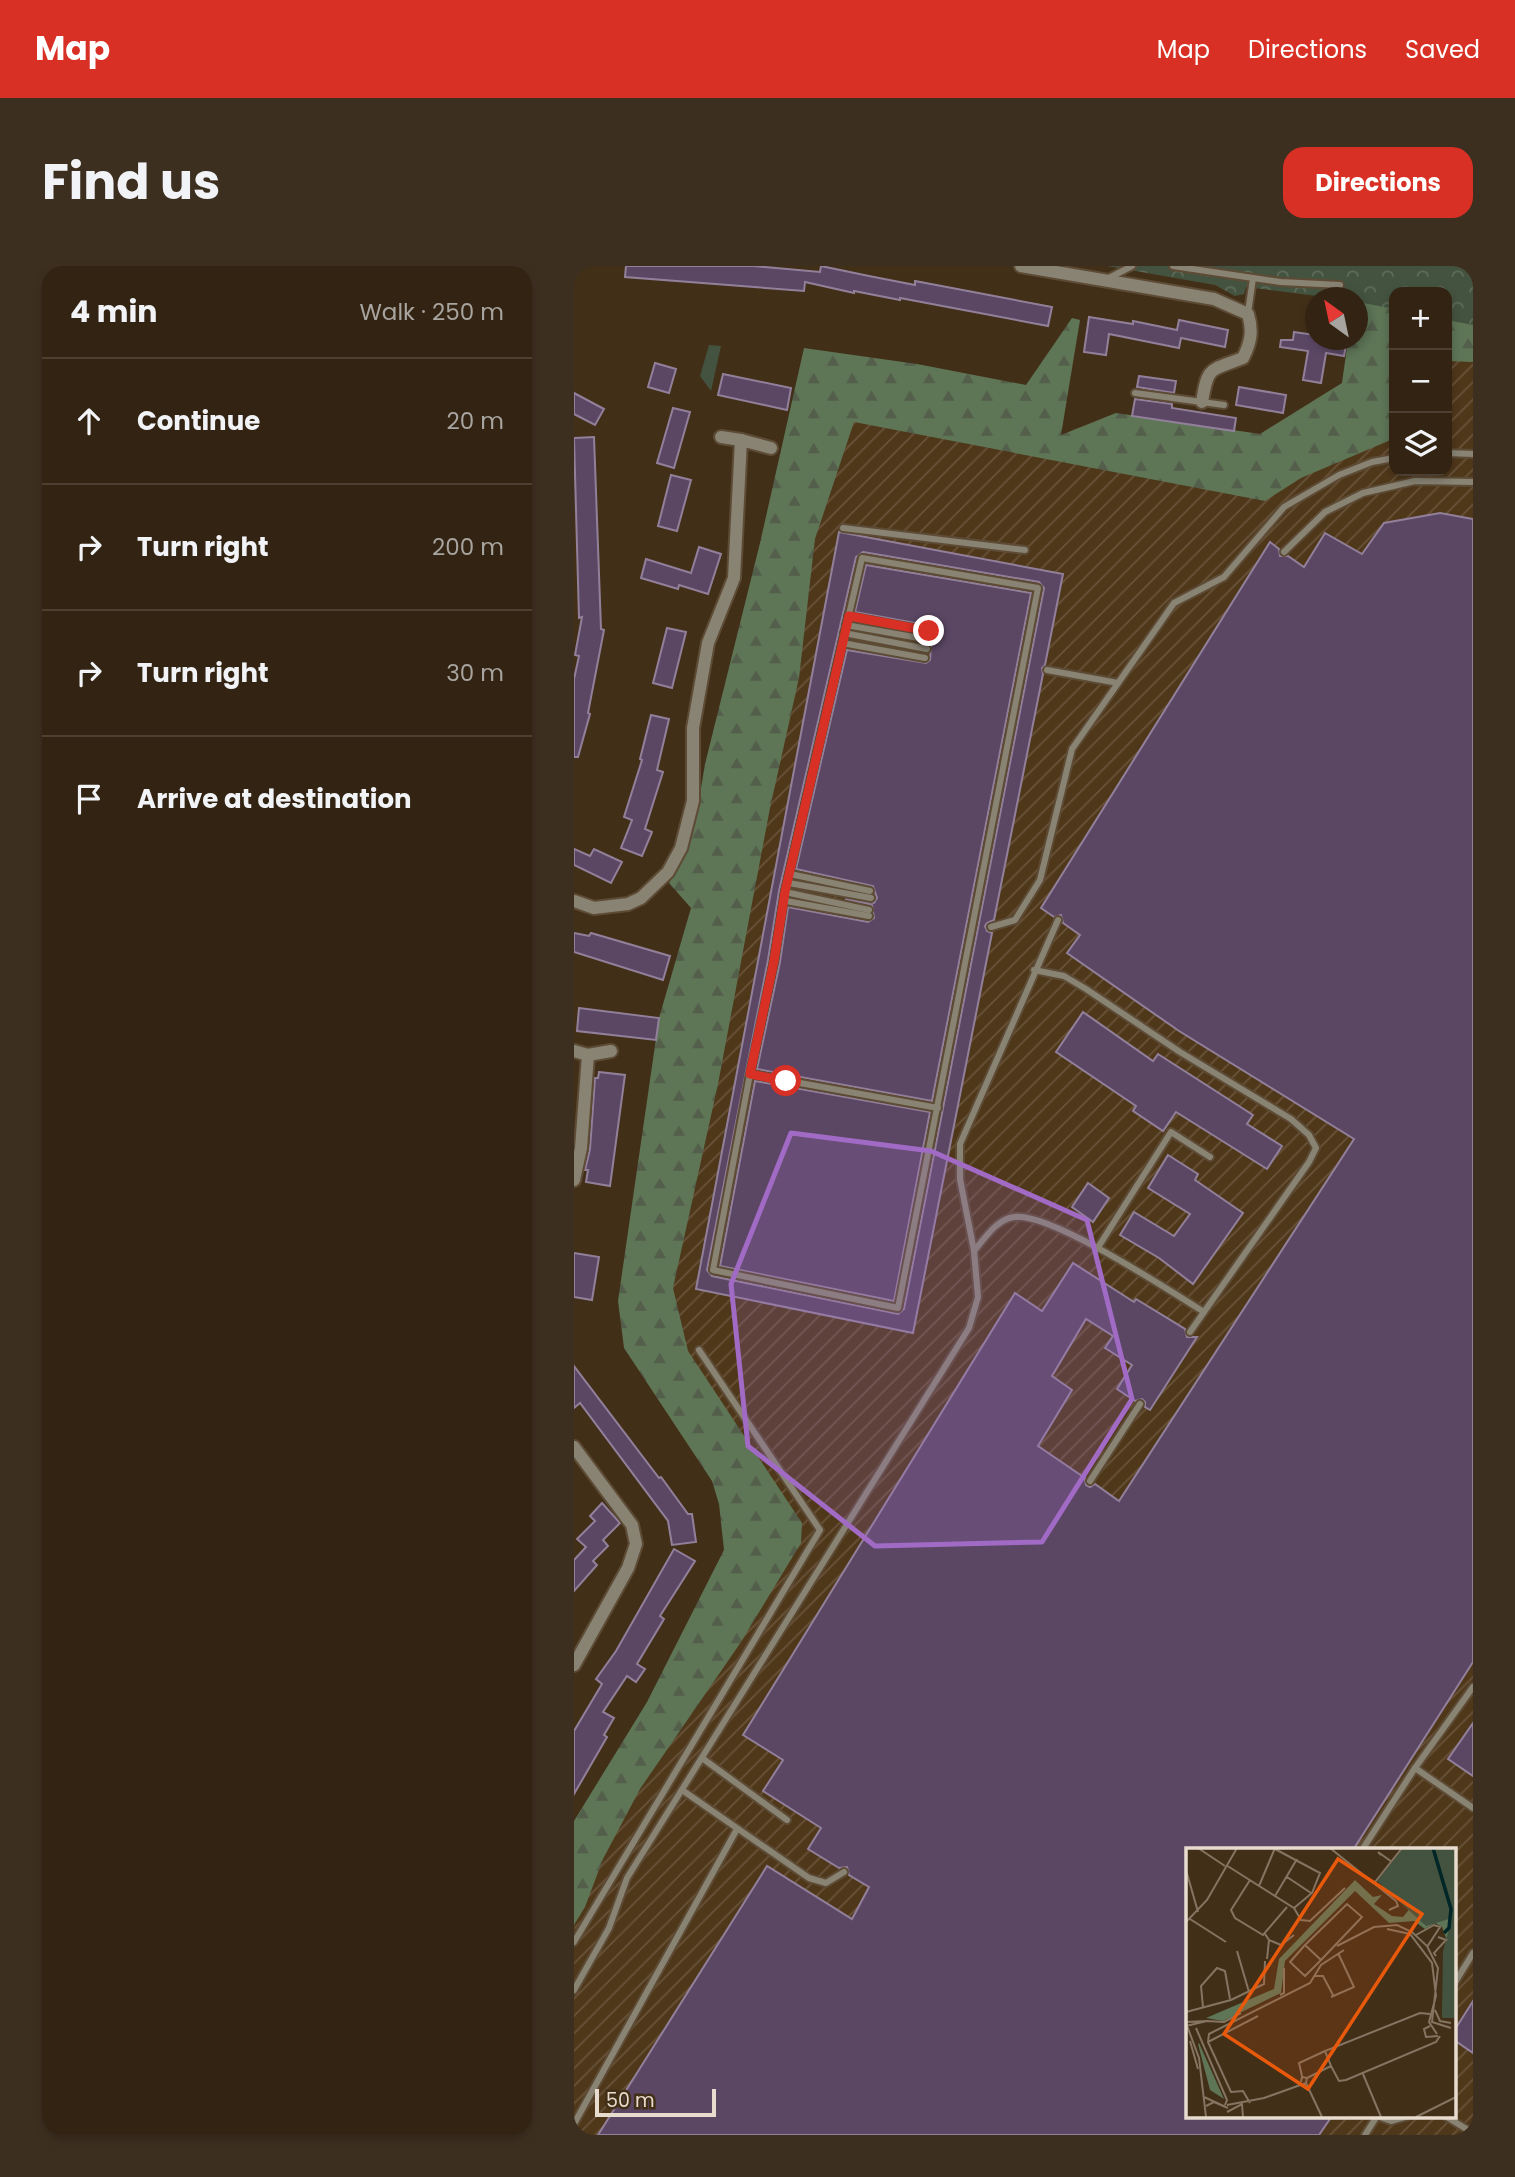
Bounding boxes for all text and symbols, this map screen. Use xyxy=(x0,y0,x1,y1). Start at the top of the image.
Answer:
text: Map xyxy=(35,25,110,72)
text: Map xyxy=(1157,33,1210,66)
text: Directions xyxy=(1248,33,1367,66)
text: Saved xyxy=(1405,33,1480,66)
button: Directions xyxy=(1283,147,1473,218)
text: Find us xyxy=(42,148,220,216)
north arrow xyxy=(1305,287,1368,350)
map controls xyxy=(1389,287,1452,476)
button: + xyxy=(1389,287,1452,350)
text: 4 min xyxy=(70,290,158,333)
text: Walk · 250 m xyxy=(359,296,504,328)
button: − xyxy=(1389,350,1452,413)
icon: ahead xyxy=(70,402,108,440)
text: Continue xyxy=(137,403,260,439)
text: 20 m xyxy=(446,405,504,437)
button: layers xyxy=(1389,413,1452,476)
icon: right xyxy=(70,528,108,566)
text: Turn right xyxy=(137,529,269,565)
text: 200 m xyxy=(432,531,504,563)
route end xyxy=(913,615,944,646)
icon: right xyxy=(70,654,108,692)
text: Turn right xyxy=(137,655,269,691)
text: 30 m xyxy=(446,657,504,689)
icon: arrive xyxy=(70,780,108,818)
text: Arrive at destination xyxy=(137,781,412,817)
route start xyxy=(770,1065,801,1096)
inset map xyxy=(1186,1848,1455,2118)
scale bar xyxy=(595,2086,716,2118)
text: 50 m xyxy=(606,2087,655,2114)

